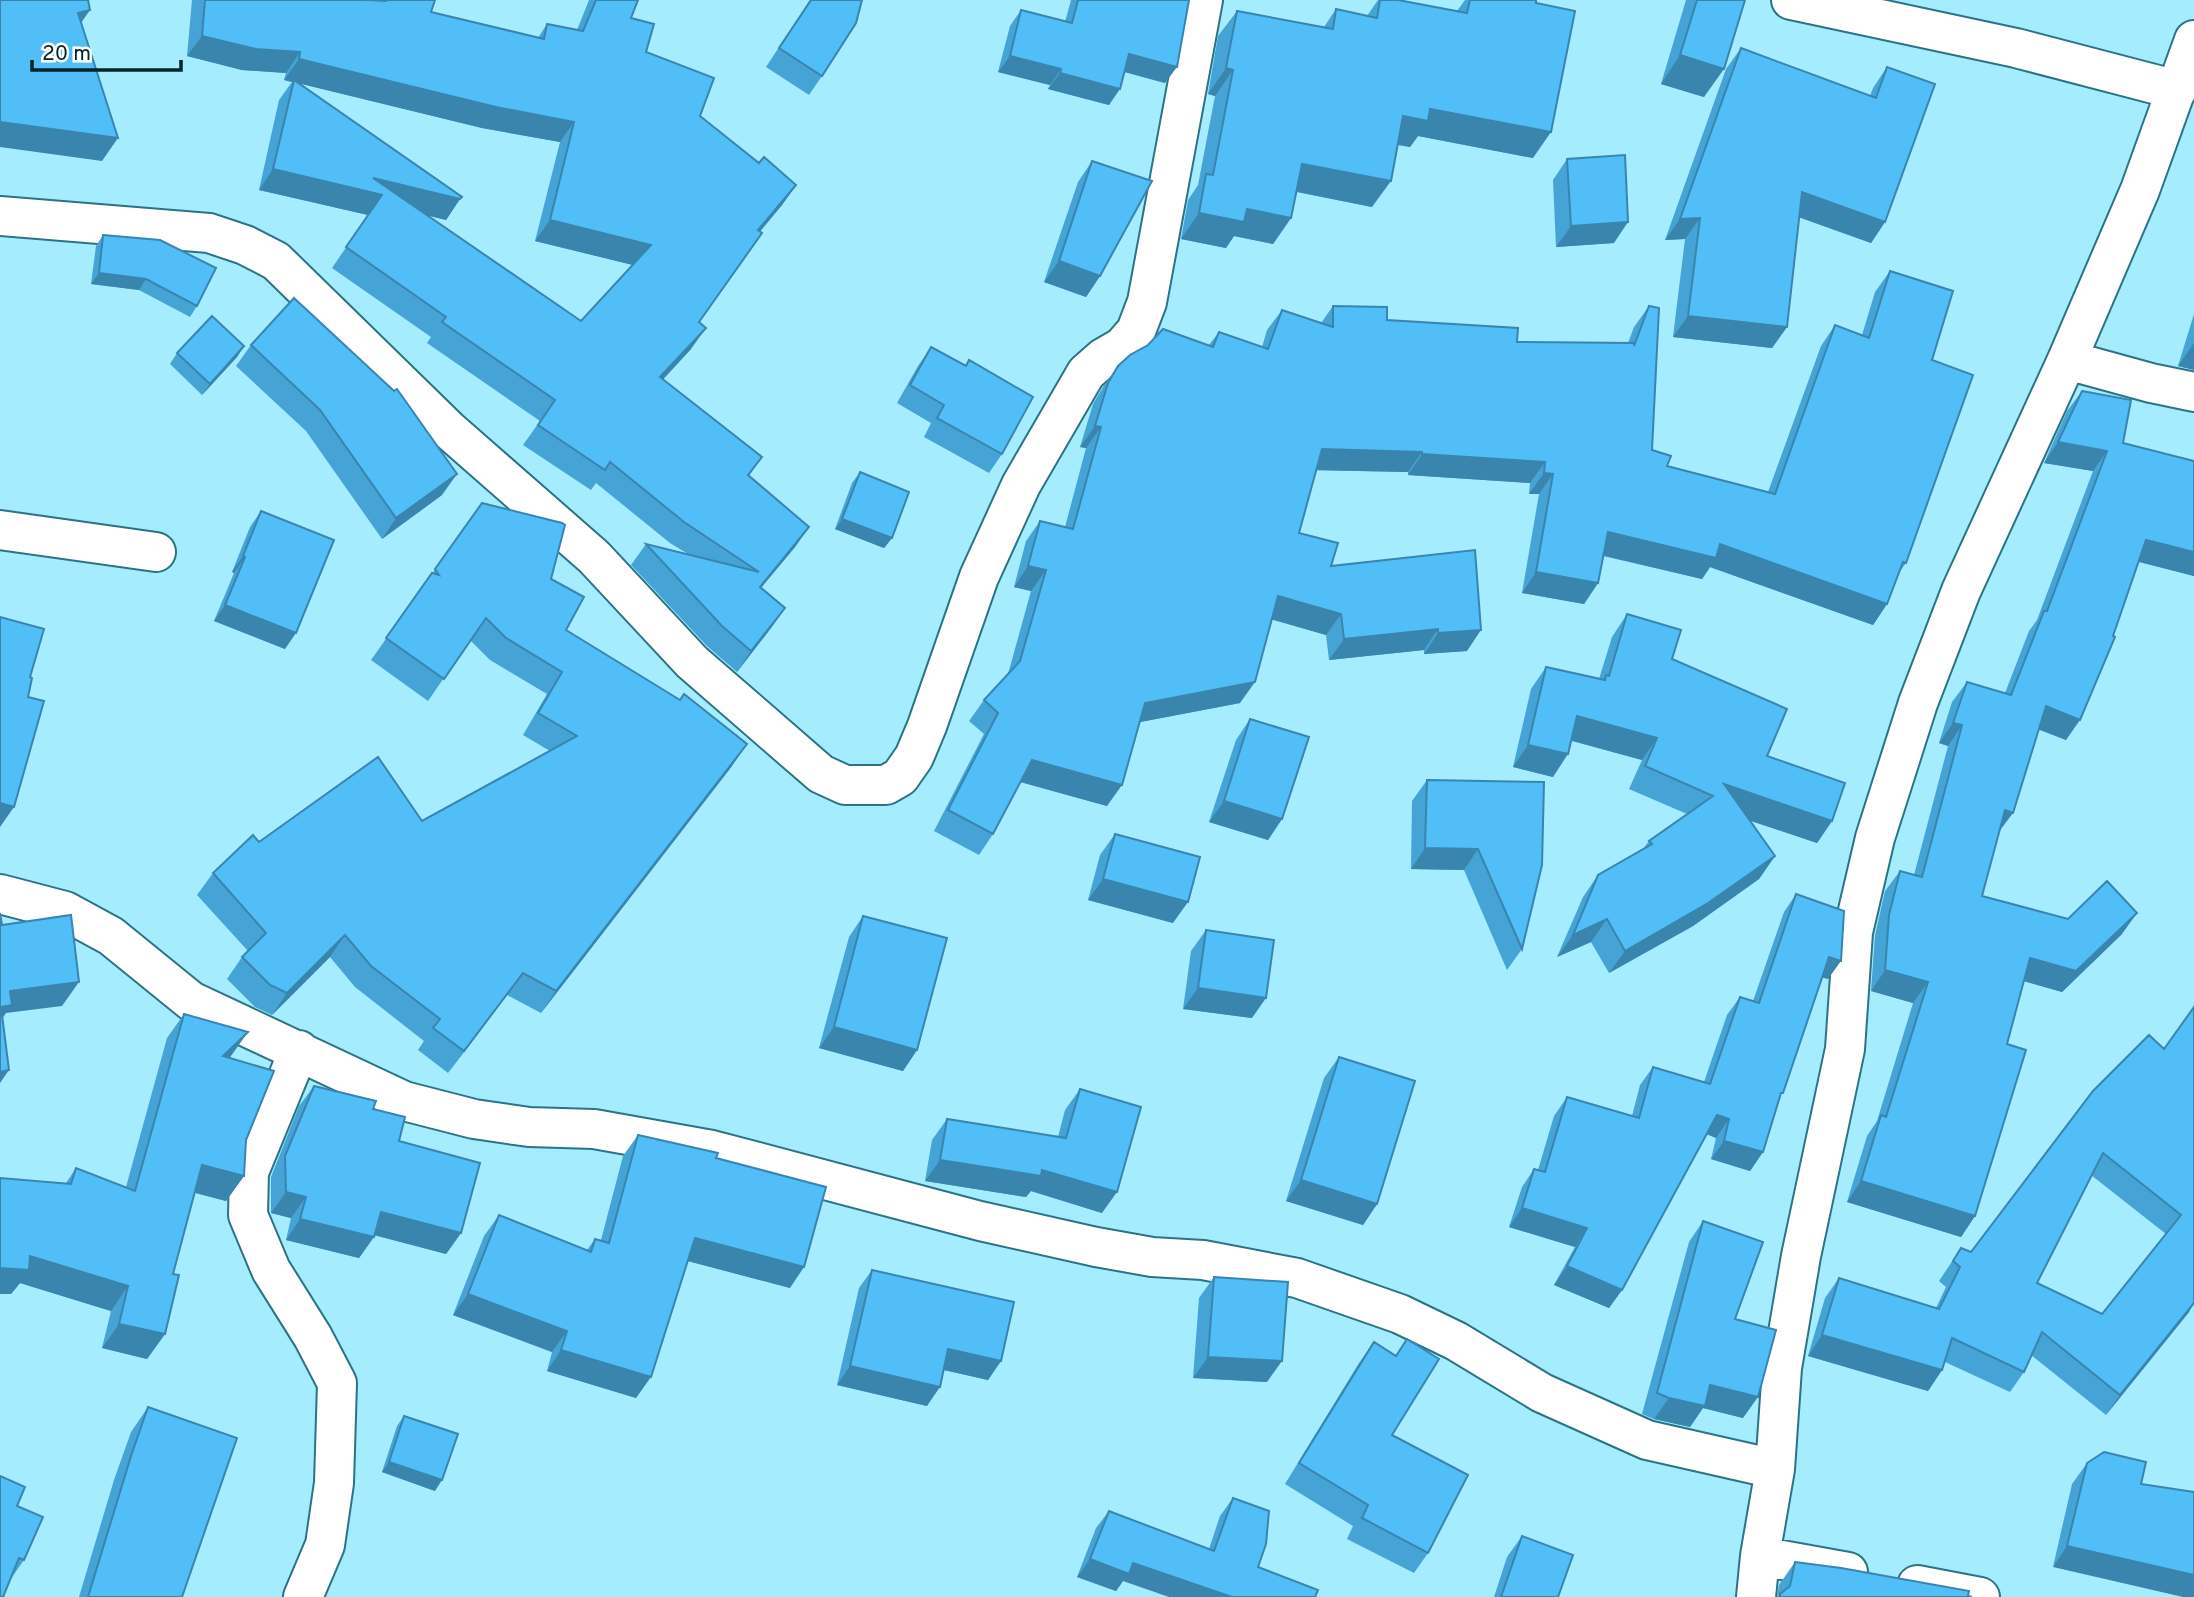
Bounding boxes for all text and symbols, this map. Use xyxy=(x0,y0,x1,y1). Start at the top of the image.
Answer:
scale bar xyxy=(32,28,180,72)
text: 20 m xyxy=(42,41,91,68)

